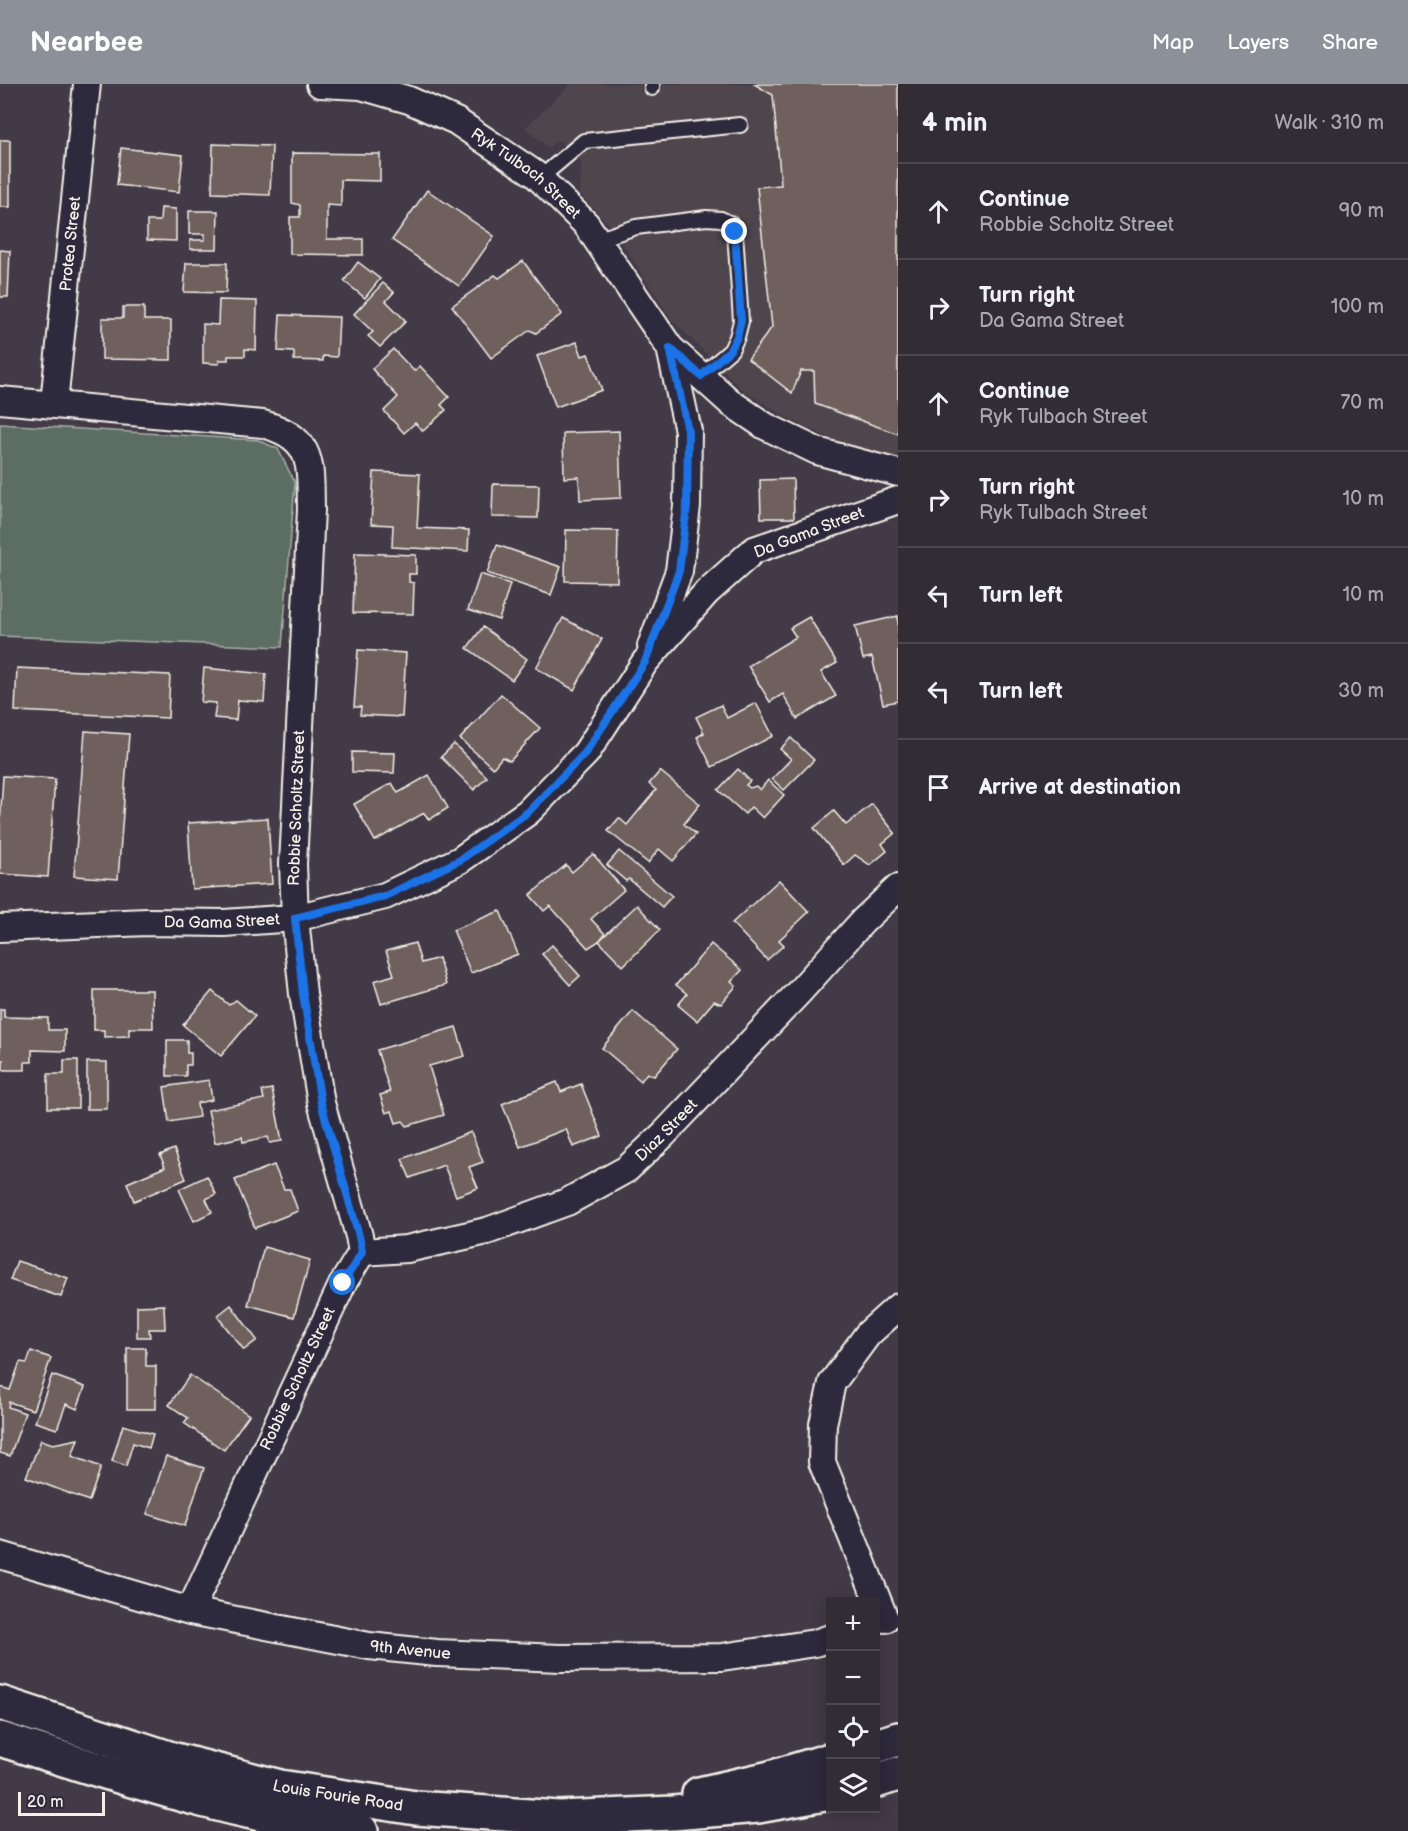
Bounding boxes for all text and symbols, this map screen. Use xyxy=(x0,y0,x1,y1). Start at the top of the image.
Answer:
text: Nearbee xyxy=(30,26,143,59)
text: Map xyxy=(1152,30,1194,55)
text: Layers xyxy=(1227,30,1289,55)
text: Share xyxy=(1322,30,1378,55)
text: 4 min xyxy=(922,108,987,139)
text: Walk · 310 m xyxy=(1275,111,1384,135)
street label: Ryk Tulbach Street xyxy=(467,124,584,223)
text: Continue xyxy=(979,186,1069,213)
street label: Protea Street xyxy=(56,195,85,292)
icon: ahead xyxy=(922,195,955,228)
text: 90 m xyxy=(1339,199,1384,223)
text: Robbie Scholtz Street xyxy=(979,213,1174,237)
route end xyxy=(721,218,747,244)
text: Turn right xyxy=(979,282,1075,309)
icon: right xyxy=(922,291,955,324)
text: 100 m xyxy=(1331,295,1384,319)
text: Da Gama Street xyxy=(979,309,1124,333)
text: Continue xyxy=(979,378,1069,405)
icon: ahead xyxy=(922,387,955,420)
text: 70 m xyxy=(1340,391,1384,415)
text: Ryk Tulbach Street xyxy=(979,405,1147,429)
text: Turn right xyxy=(979,474,1075,501)
icon: right xyxy=(922,483,955,516)
text: 10 m xyxy=(1343,487,1384,511)
text: Ryk Tulbach Street xyxy=(979,501,1147,525)
street label: Da Gama Street xyxy=(751,503,867,563)
icon: left xyxy=(922,579,955,612)
text: Turn left xyxy=(979,582,1063,609)
text: 10 m xyxy=(1343,583,1384,607)
icon: left xyxy=(922,675,955,708)
text: Turn left xyxy=(979,678,1063,705)
text: 30 m xyxy=(1338,679,1384,703)
street label: Robbie Scholtz Street xyxy=(285,730,309,886)
icon: arrive xyxy=(922,771,955,804)
text: Arrive at destination xyxy=(979,774,1181,801)
street label: Da Gama Street xyxy=(164,910,281,933)
street label: Diaz Street xyxy=(632,1095,702,1165)
route start xyxy=(329,1269,355,1295)
street label: Robbie Scholtz Street xyxy=(256,1304,340,1454)
map controls xyxy=(826,1597,880,1813)
button: + xyxy=(826,1597,880,1651)
street label: 9th Avenue xyxy=(369,1637,452,1663)
button: − xyxy=(826,1651,880,1705)
button: locate xyxy=(826,1705,880,1759)
button: layers xyxy=(826,1759,880,1813)
street label: Louis Fourie Road xyxy=(271,1776,404,1815)
scale bar xyxy=(18,1789,105,1816)
text: 20 m xyxy=(27,1793,63,1812)

